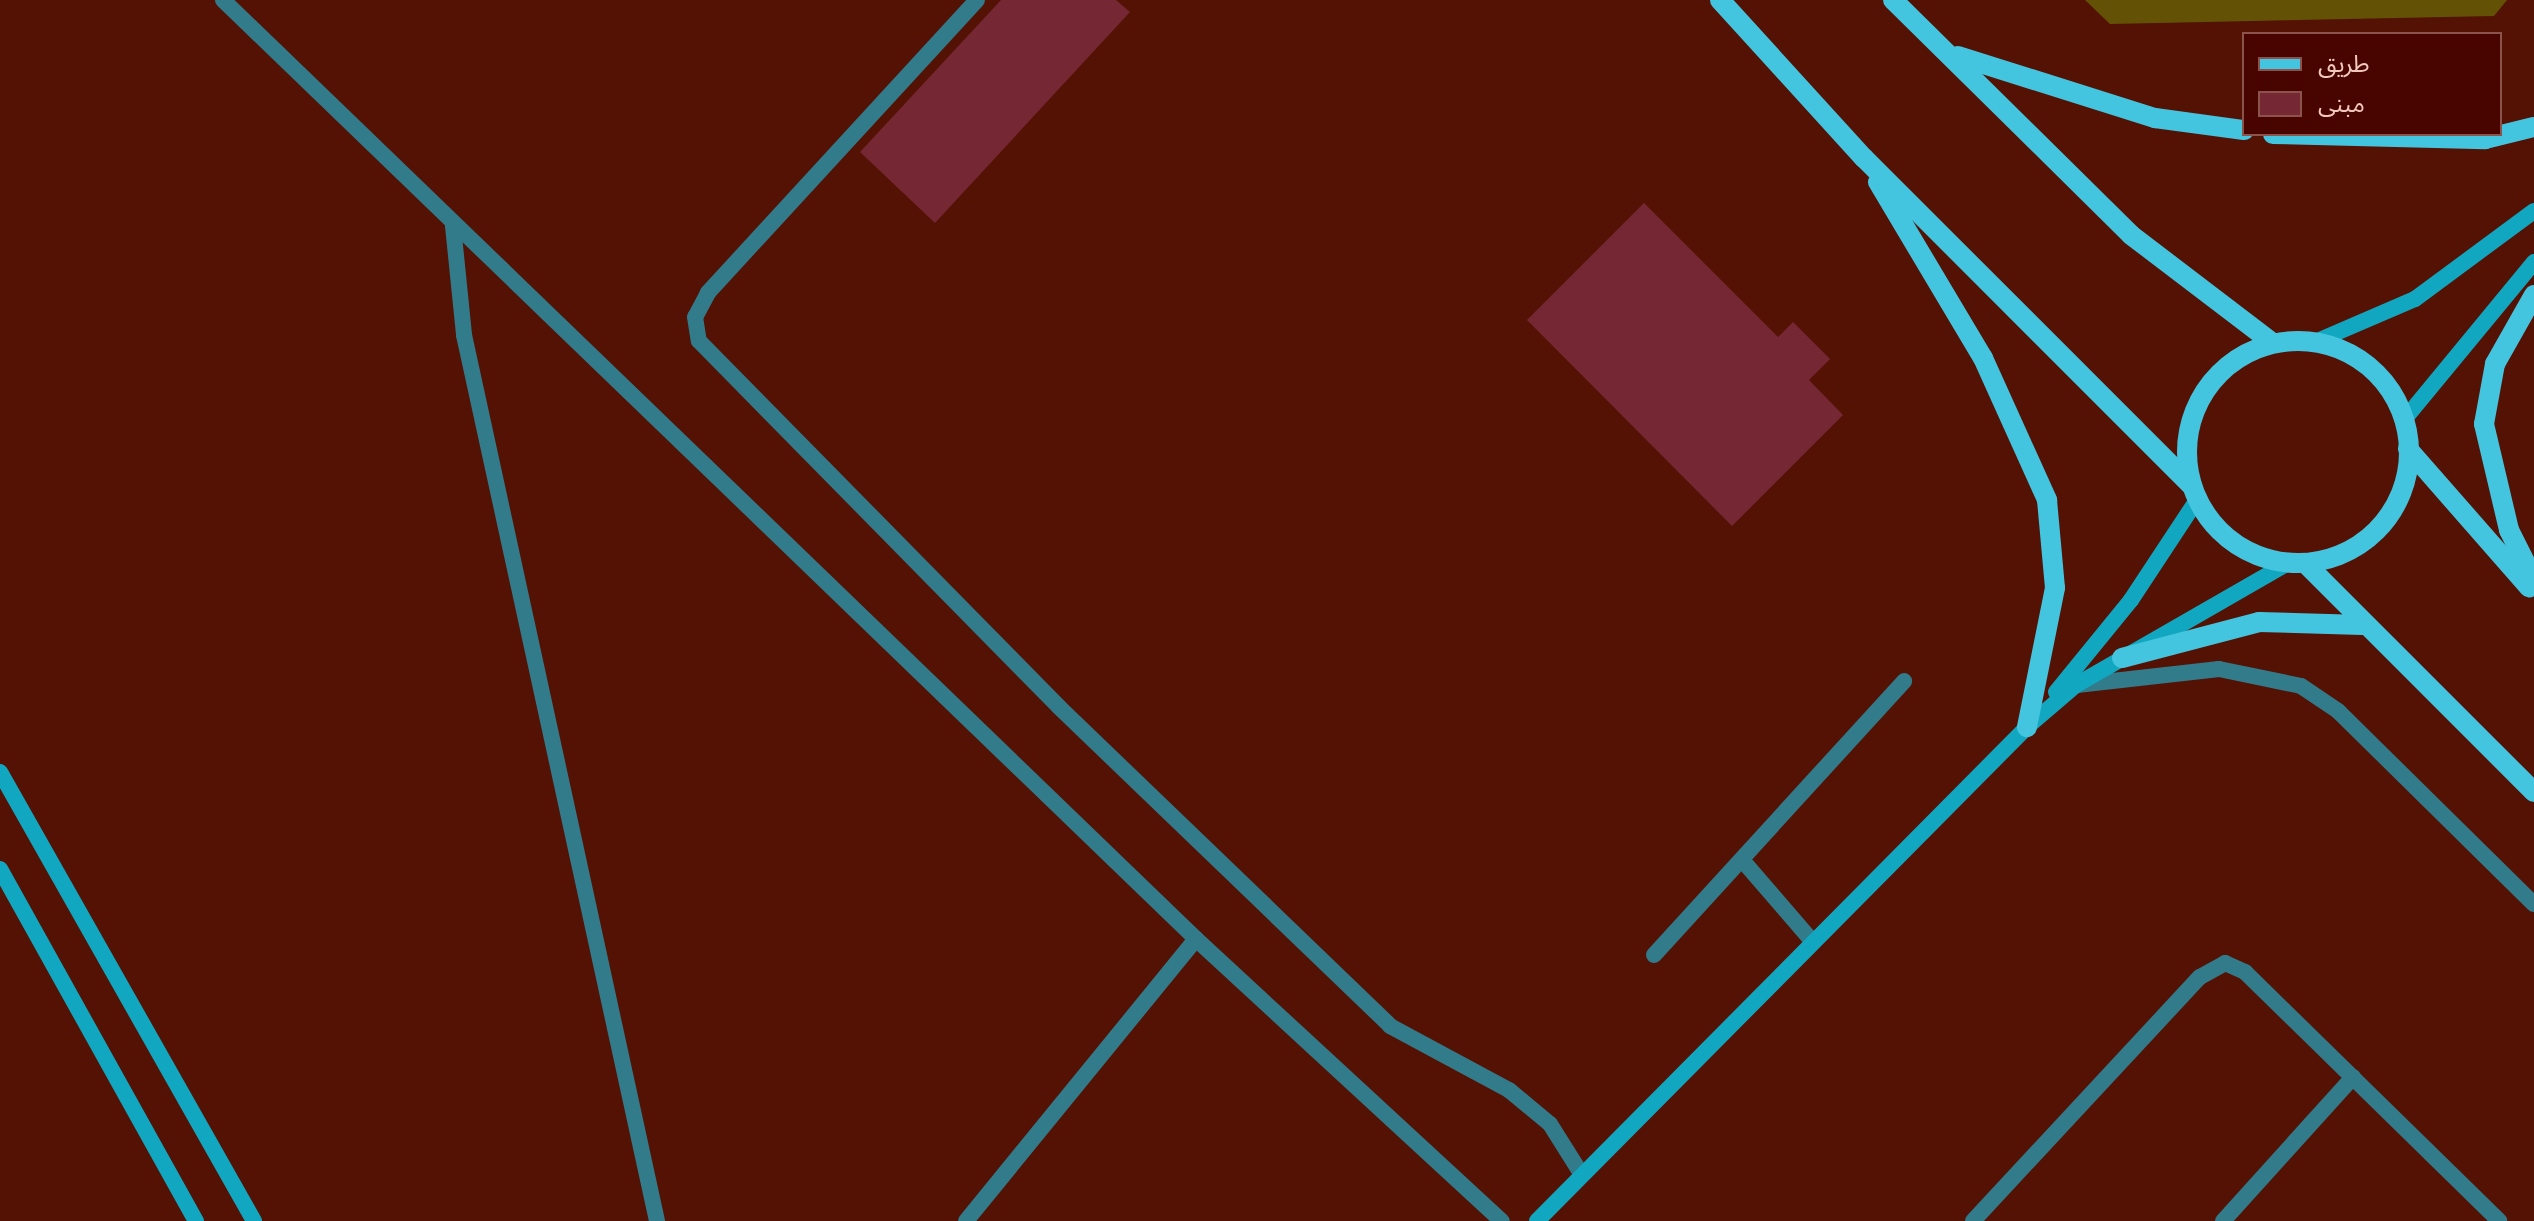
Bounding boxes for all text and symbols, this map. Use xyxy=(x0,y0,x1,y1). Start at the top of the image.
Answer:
legend xyxy=(2242,32,2502,136)
text: طريق xyxy=(2318,48,2370,77)
text: مبنى xyxy=(2318,88,2365,117)

